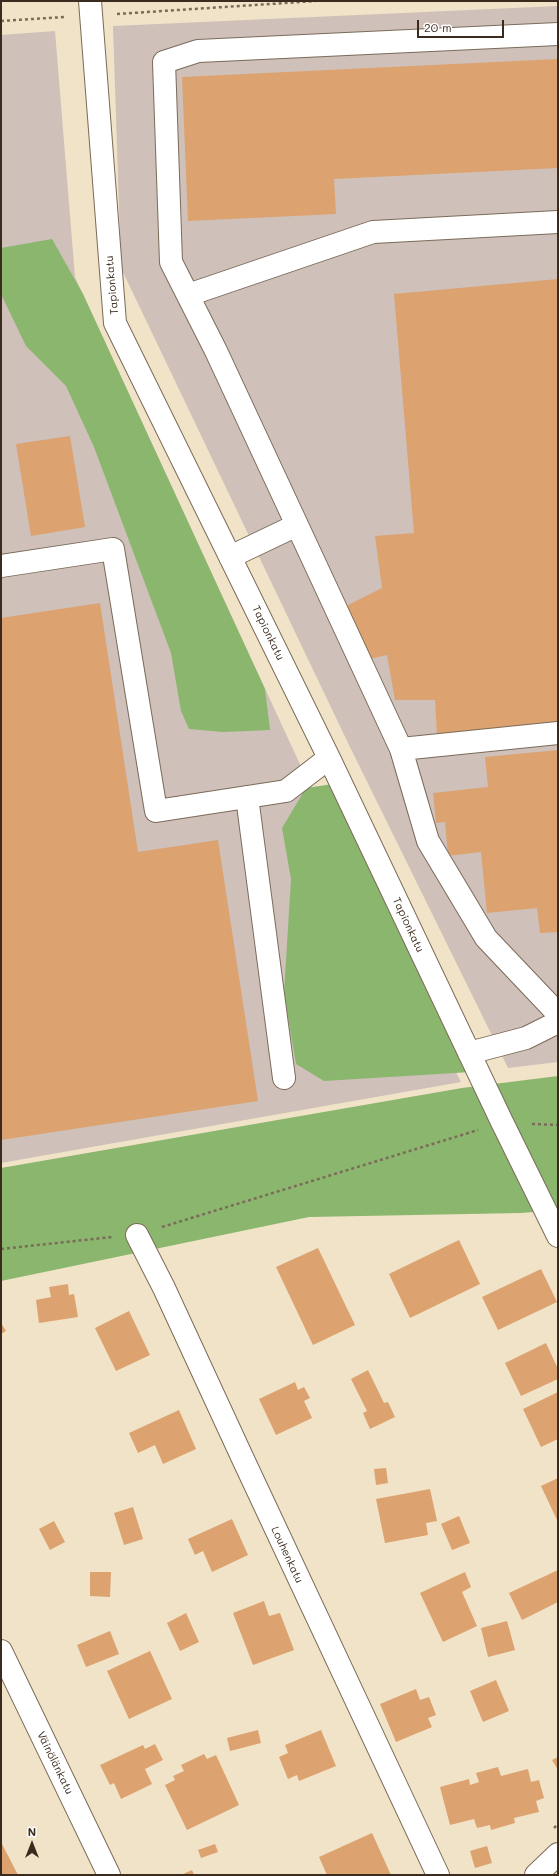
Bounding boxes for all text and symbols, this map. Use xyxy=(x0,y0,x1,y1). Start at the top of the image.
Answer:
scale bar xyxy=(419,12,506,38)
text: 20 m xyxy=(424,19,452,35)
street label: Tapionkatu xyxy=(103,255,121,315)
street label: Tapionkatu xyxy=(249,603,287,663)
street label: Tapionkatu xyxy=(389,895,427,955)
street label: Louhenkatu xyxy=(268,1525,306,1585)
street label: Väinölänkatu xyxy=(34,1729,76,1797)
north arrow xyxy=(12,1824,52,1864)
text: N xyxy=(28,1824,36,1839)

